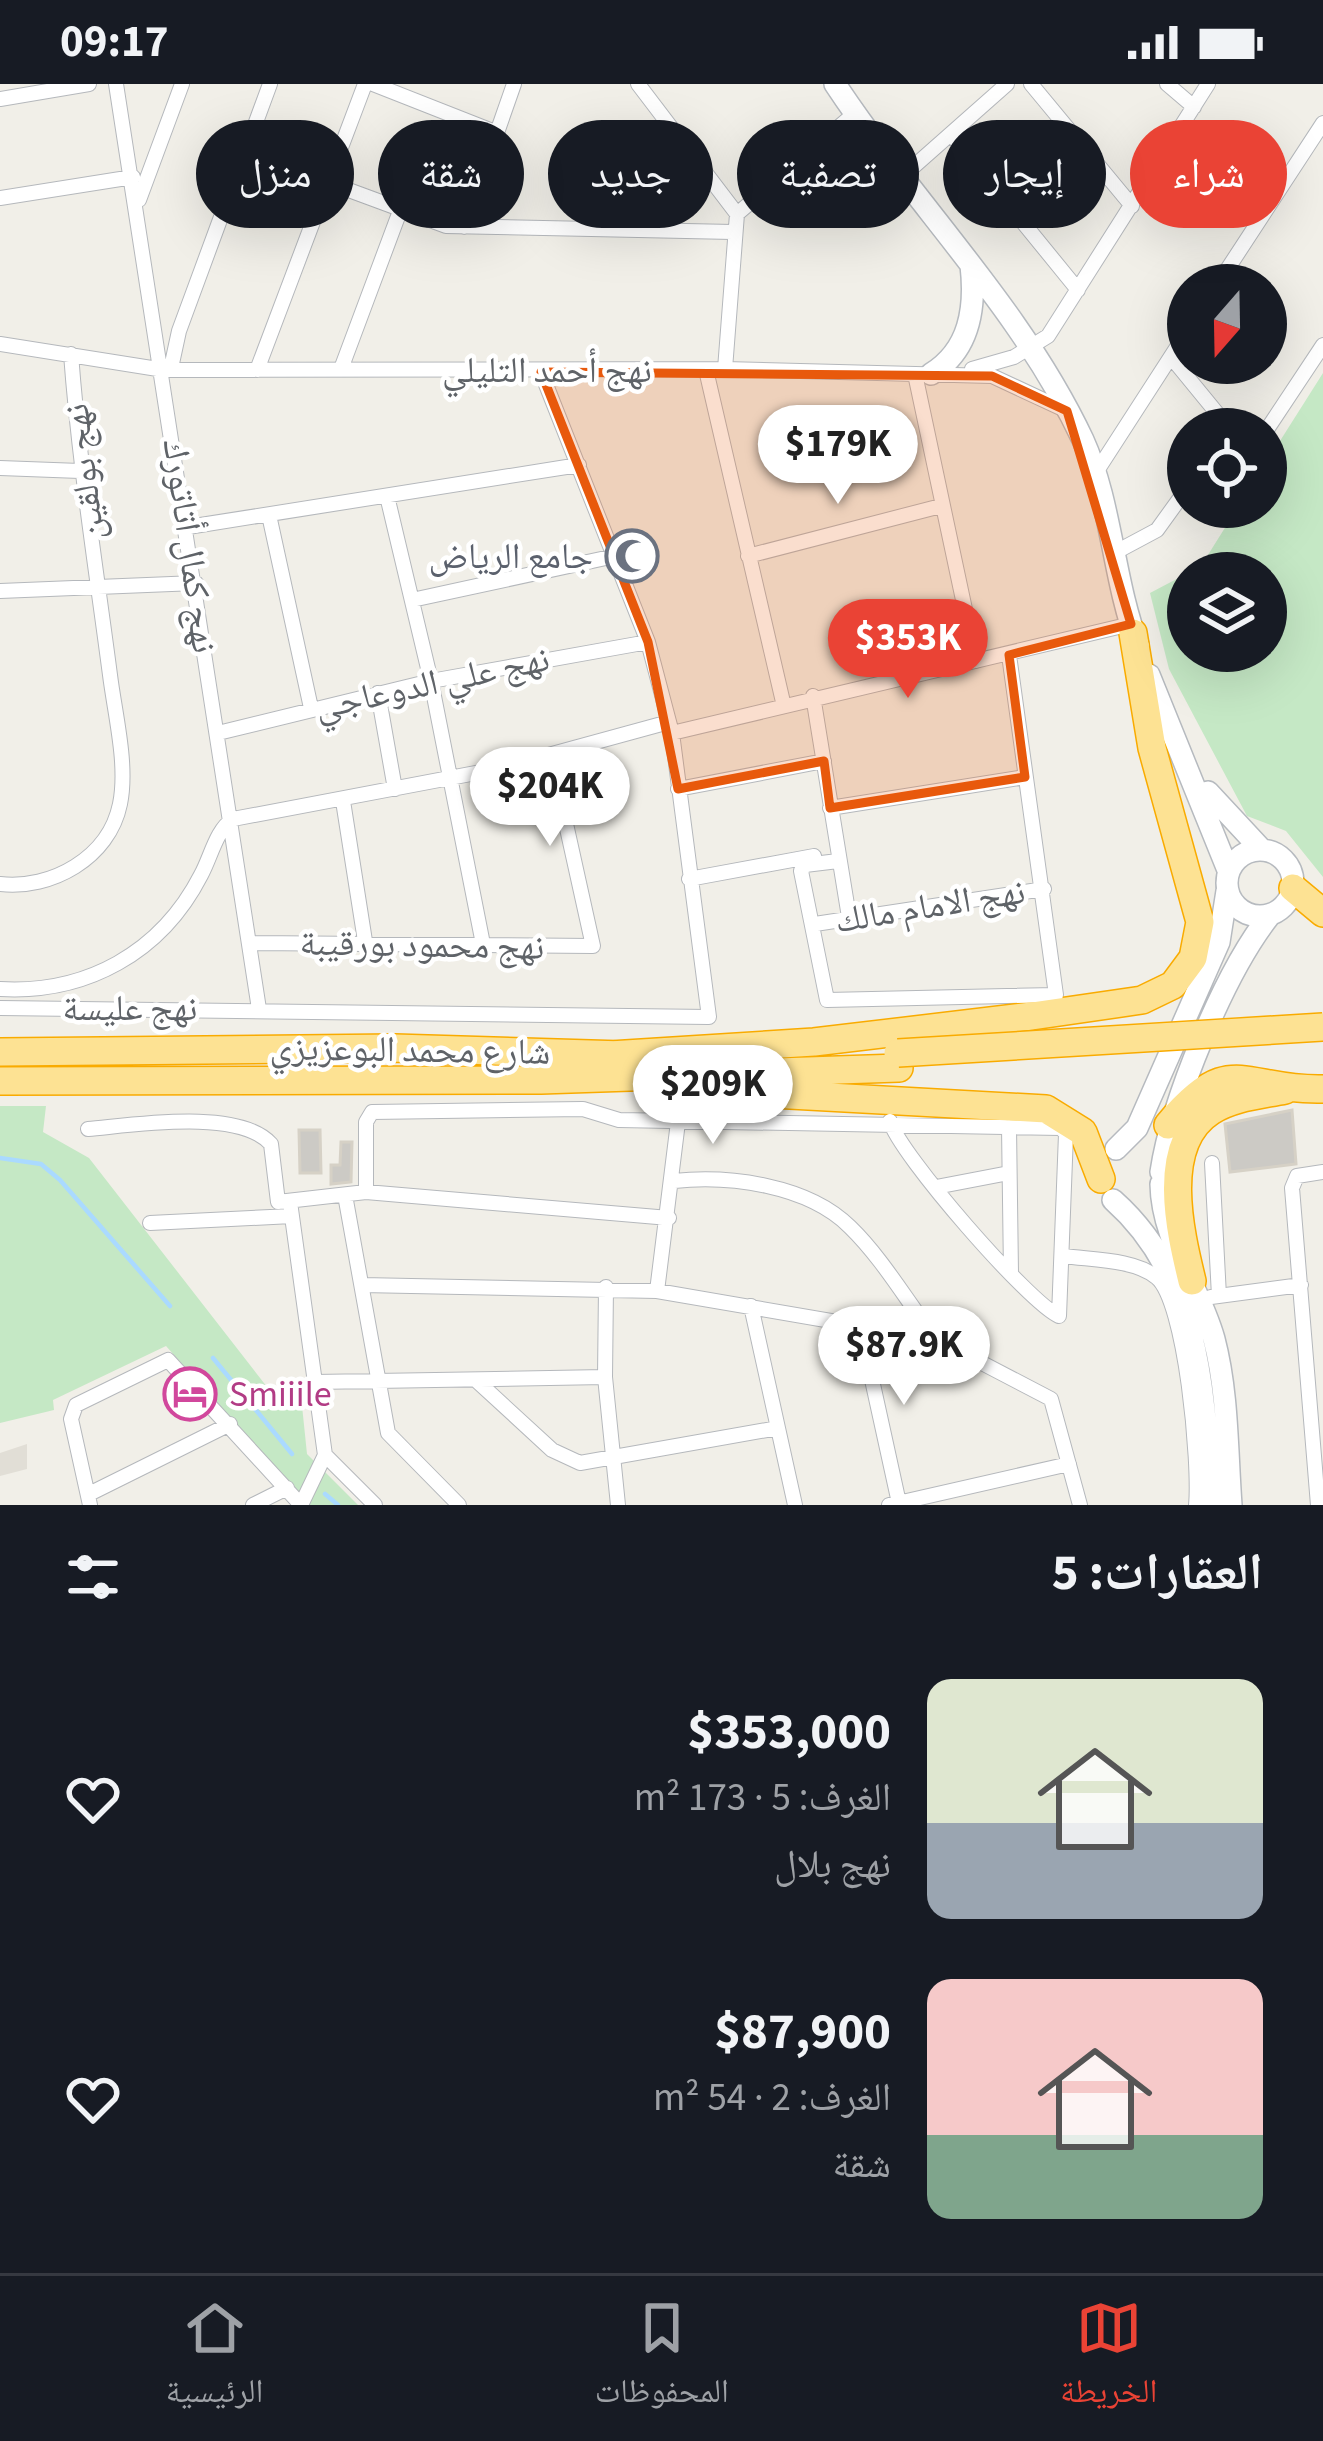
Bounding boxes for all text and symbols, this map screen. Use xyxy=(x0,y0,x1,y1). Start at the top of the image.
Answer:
text: 09:17 xyxy=(60,10,169,74)
chip: منزل xyxy=(196,120,354,228)
chip: شقة xyxy=(378,120,524,228)
chip: جديد xyxy=(548,120,713,228)
chip: تصفية xyxy=(737,120,919,228)
chip: إيجار xyxy=(943,120,1106,228)
chip: شراء xyxy=(1130,120,1287,228)
north arrow xyxy=(1167,264,1287,384)
map controls xyxy=(1167,264,1287,672)
street label: نهج أحمد التليلي xyxy=(442,345,652,398)
street label: نهج بولقين xyxy=(50,401,118,543)
pin: $179K xyxy=(754,405,922,507)
button: locate xyxy=(1167,408,1287,528)
text: $179K xyxy=(785,416,891,472)
street label: نهج كمال أتاتورك xyxy=(150,436,230,656)
mosque icon: جامع الرياض xyxy=(604,528,660,584)
place label: جامع الرياض xyxy=(429,531,593,582)
button: layers xyxy=(1167,552,1287,672)
pin: $353K xyxy=(824,599,992,701)
text: $353K xyxy=(855,610,961,666)
street label: نهج علي الدوعاجي xyxy=(310,633,555,735)
pin: $204K xyxy=(466,747,634,849)
text: $204K xyxy=(497,758,603,814)
street label: نهج الامام مالك xyxy=(831,866,1029,946)
street label: نهج محمود بورقيبة xyxy=(299,917,545,973)
street label: نهج عليسة xyxy=(63,983,197,1034)
street label: شارع محمد البوعزيزي xyxy=(269,1022,551,1080)
pin: $209K xyxy=(629,1045,797,1147)
text: $209K xyxy=(660,1056,766,1112)
pin: $87.9K xyxy=(806,1306,1002,1408)
text: $87.9K xyxy=(845,1317,963,1373)
hotel icon: Smiiile xyxy=(162,1366,218,1422)
place label: Smiiile xyxy=(229,1369,332,1420)
text: العقارات: 5 xyxy=(1052,1537,1263,1609)
icon: filters xyxy=(60,1544,126,1610)
text: $353,000 xyxy=(687,1696,891,1768)
icon: home xyxy=(1023,1727,1167,1871)
icon: heart xyxy=(60,1766,126,1832)
text: الغرف: 5 · 173 m² xyxy=(634,1770,891,1826)
text: نهج بلال xyxy=(774,1837,891,1893)
text: $87,900 xyxy=(714,1996,891,2068)
icon: home xyxy=(1023,2027,1167,2171)
icon: heart xyxy=(60,2066,126,2132)
text: الغرف: 2 · 54 m² xyxy=(653,2070,891,2126)
text: شقة xyxy=(833,2137,891,2193)
tab: الرئيسية xyxy=(166,2295,263,2423)
tab: المحفوظات xyxy=(595,2295,729,2423)
tab: الخريطة xyxy=(1060,2295,1157,2423)

